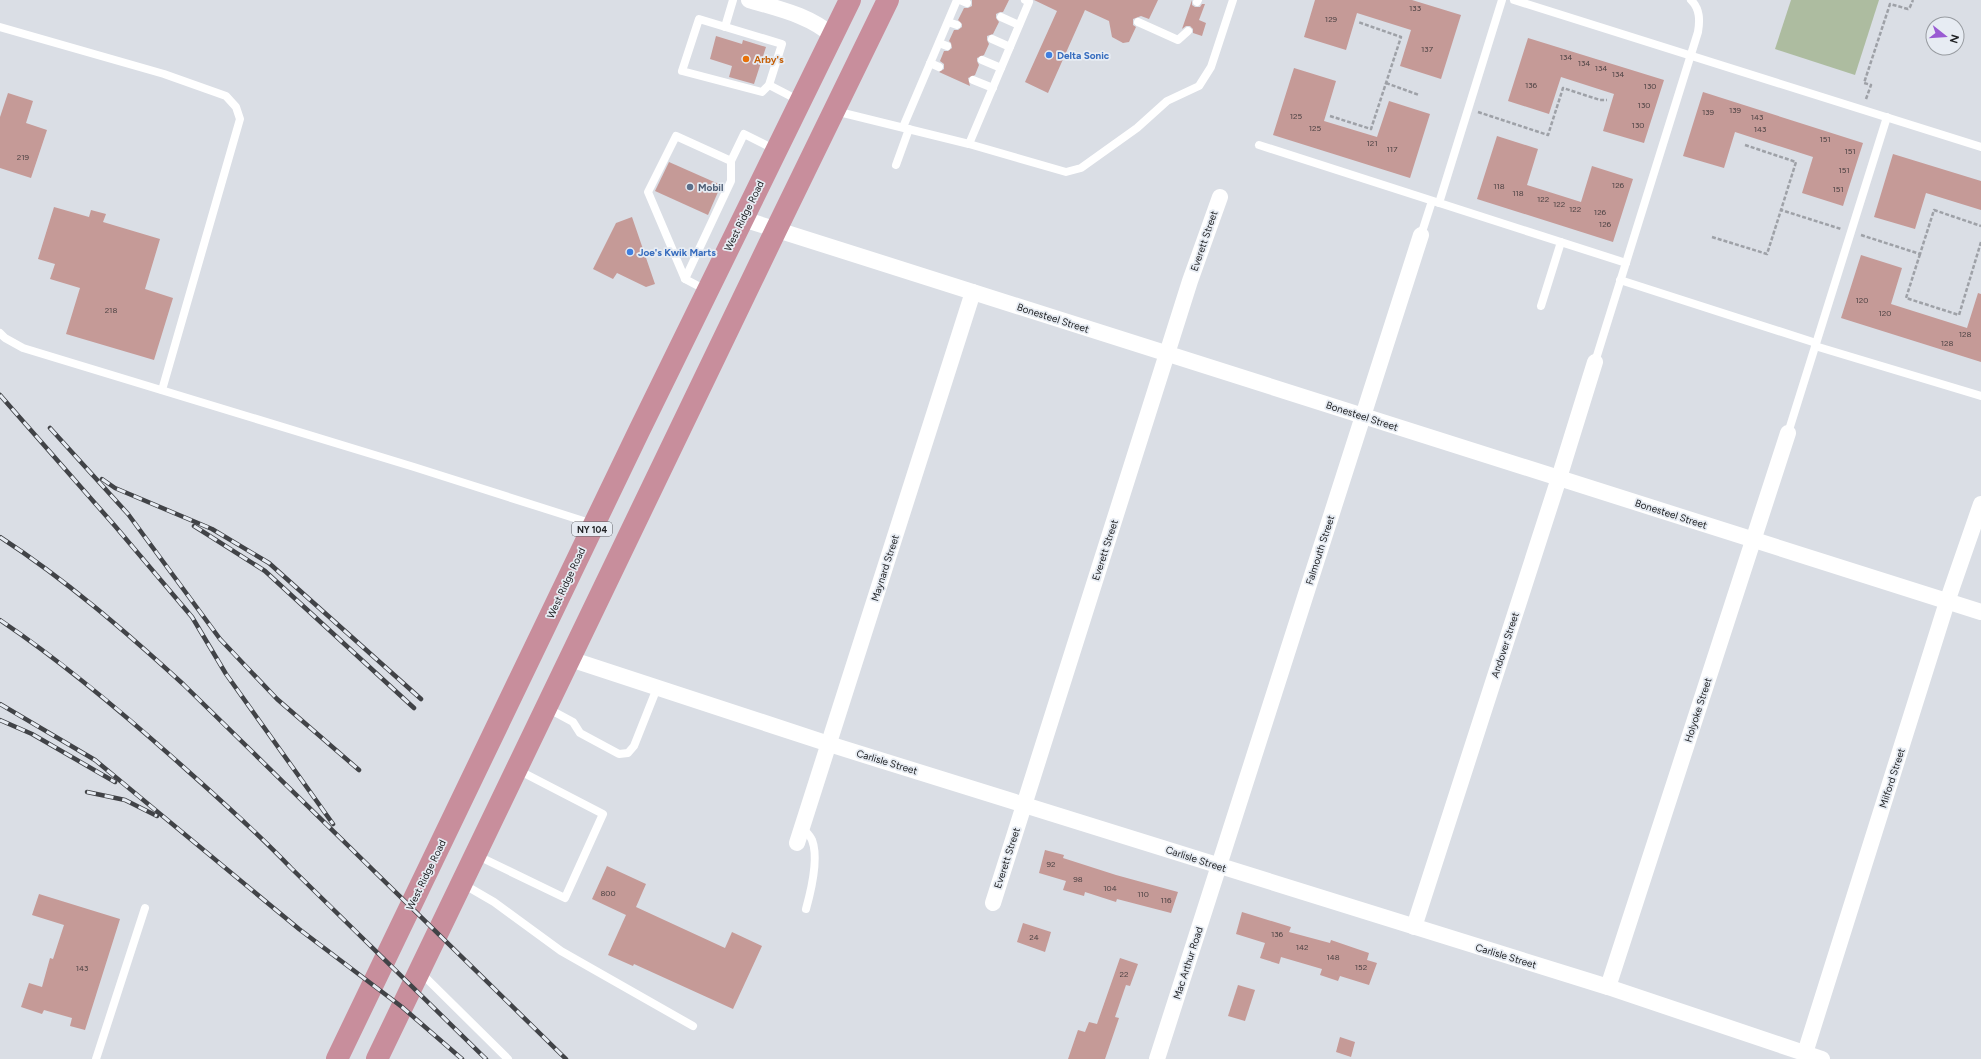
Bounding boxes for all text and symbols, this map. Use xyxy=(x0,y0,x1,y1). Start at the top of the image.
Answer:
house number: 133 xyxy=(1409,3,1421,13)
house number: 129 xyxy=(1325,14,1338,24)
north arrow xyxy=(1925,16,1965,56)
text: N xyxy=(1947,33,1962,45)
house number: 137 xyxy=(1421,44,1434,54)
place label: Delta Sonic xyxy=(1057,49,1110,62)
marker: Delta Sonic xyxy=(1044,50,1054,60)
house number: 134 xyxy=(1560,52,1572,62)
place label: Arby's xyxy=(754,53,784,66)
marker: Arby's xyxy=(741,54,751,64)
house number: 134 xyxy=(1578,58,1590,68)
house number: 134 xyxy=(1595,63,1607,73)
house number: 134 xyxy=(1612,69,1624,79)
house number: 136 xyxy=(1525,80,1538,90)
house number: 130 xyxy=(1644,81,1656,91)
house number: 130 xyxy=(1638,100,1650,110)
house number: 139 xyxy=(1729,105,1742,115)
house number: 139 xyxy=(1702,107,1715,117)
house number: 125 xyxy=(1290,111,1303,121)
house number: 143 xyxy=(1751,112,1763,122)
house number: 130 xyxy=(1632,120,1644,130)
house number: 125 xyxy=(1309,123,1322,133)
house number: 143 xyxy=(1754,124,1766,134)
house number: 151 xyxy=(1819,134,1831,144)
house number: 121 xyxy=(1366,138,1378,148)
house number: 117 xyxy=(1387,144,1398,154)
house number: 151 xyxy=(1844,146,1856,156)
house number: 219 xyxy=(17,152,30,162)
house number: 151 xyxy=(1838,165,1850,175)
street label: West Ridge Road xyxy=(721,179,767,253)
house number: 126 xyxy=(1612,180,1625,190)
place label: Mobil xyxy=(698,181,723,194)
house number: 118 xyxy=(1493,181,1505,191)
marker: Mobil xyxy=(685,182,695,192)
house number: 151 xyxy=(1832,184,1844,194)
house number: 118 xyxy=(1512,188,1524,198)
house number: 122 xyxy=(1537,194,1549,204)
house number: 122 xyxy=(1553,199,1565,209)
house number: 122 xyxy=(1569,204,1581,214)
house number: 126 xyxy=(1594,207,1607,217)
street label: Everett Street xyxy=(1188,209,1221,273)
house number: 126 xyxy=(1599,219,1612,229)
place label: Joe's Kwik Marts xyxy=(638,246,716,259)
marker: Joe's Kwik Marts xyxy=(625,247,635,257)
house number: 120 xyxy=(1856,295,1868,305)
street label: Bonesteel Street xyxy=(1015,300,1091,336)
house number: 218 xyxy=(105,305,117,315)
house number: 120 xyxy=(1879,308,1891,318)
house number: 128 xyxy=(1959,329,1971,339)
house number: 128 xyxy=(1941,338,1953,348)
street label: Bonesteel Street xyxy=(1324,398,1400,434)
street label: Bonesteel Street xyxy=(1633,496,1709,532)
street label: Falmouth Street xyxy=(1303,513,1337,586)
street label: Everett Street xyxy=(1089,518,1121,582)
road number: NY 104 xyxy=(572,522,612,536)
street label: Maynard Street xyxy=(868,533,902,603)
street label: West Ridge Road xyxy=(544,545,588,621)
street label: Andover Street xyxy=(1488,610,1522,679)
street label: Holyoke Street xyxy=(1681,676,1715,744)
street label: Milford Street xyxy=(1876,746,1908,810)
street label: Carlisle Street xyxy=(855,747,919,777)
street label: Everett Street xyxy=(991,826,1023,890)
street label: West Ridge Road xyxy=(403,838,449,912)
street label: Carlisle Street xyxy=(1164,843,1228,875)
house number: 92 xyxy=(1047,859,1056,869)
house number: 98 xyxy=(1073,874,1083,884)
house number: 104 xyxy=(1103,883,1117,893)
house number: 800 xyxy=(600,888,616,898)
house number: 110 xyxy=(1137,889,1149,899)
house number: 116 xyxy=(1160,895,1172,905)
street label: Mac Arthur Road xyxy=(1170,925,1206,1001)
house number: 136 xyxy=(1271,929,1284,939)
house number: 24 xyxy=(1029,932,1039,942)
street label: Carlisle Street xyxy=(1474,941,1538,971)
house number: 142 xyxy=(1296,942,1308,952)
house number: 148 xyxy=(1326,952,1340,962)
house number: 152 xyxy=(1355,962,1367,972)
house number: 143 xyxy=(76,963,88,973)
house number: 22 xyxy=(1120,969,1128,979)

